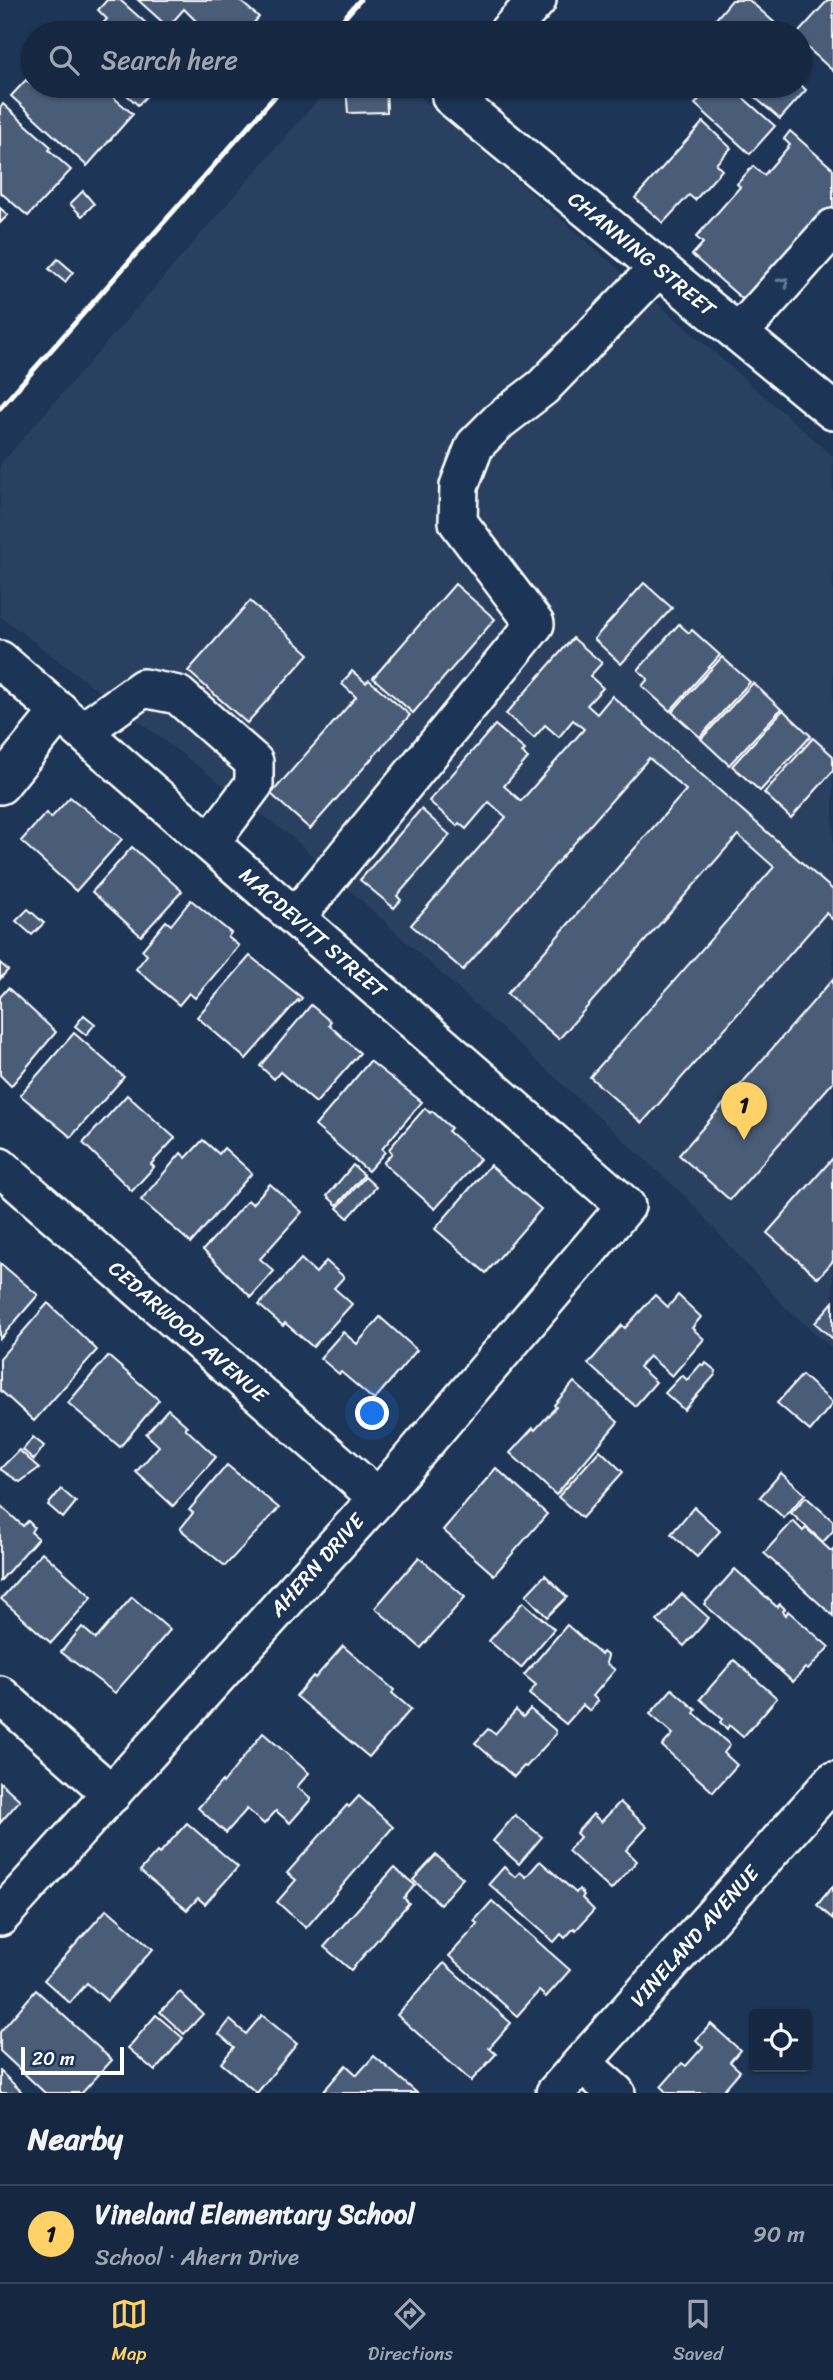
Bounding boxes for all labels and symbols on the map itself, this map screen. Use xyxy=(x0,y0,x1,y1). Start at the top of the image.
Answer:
street label: CHANNING STREET xyxy=(559,181,726,327)
one-way arrow xyxy=(776,277,789,290)
street label: MACDEVITT STREET xyxy=(230,857,396,1009)
pin: 1 xyxy=(721,1082,767,1140)
street label: CEDARWOOD AVENUE xyxy=(99,1251,278,1414)
your location xyxy=(355,1396,389,1430)
street label: AHERN DRIVE xyxy=(259,1503,375,1626)
street label: VINELAND AVENUE xyxy=(620,1855,770,2016)
scale bar xyxy=(21,2044,124,2076)

